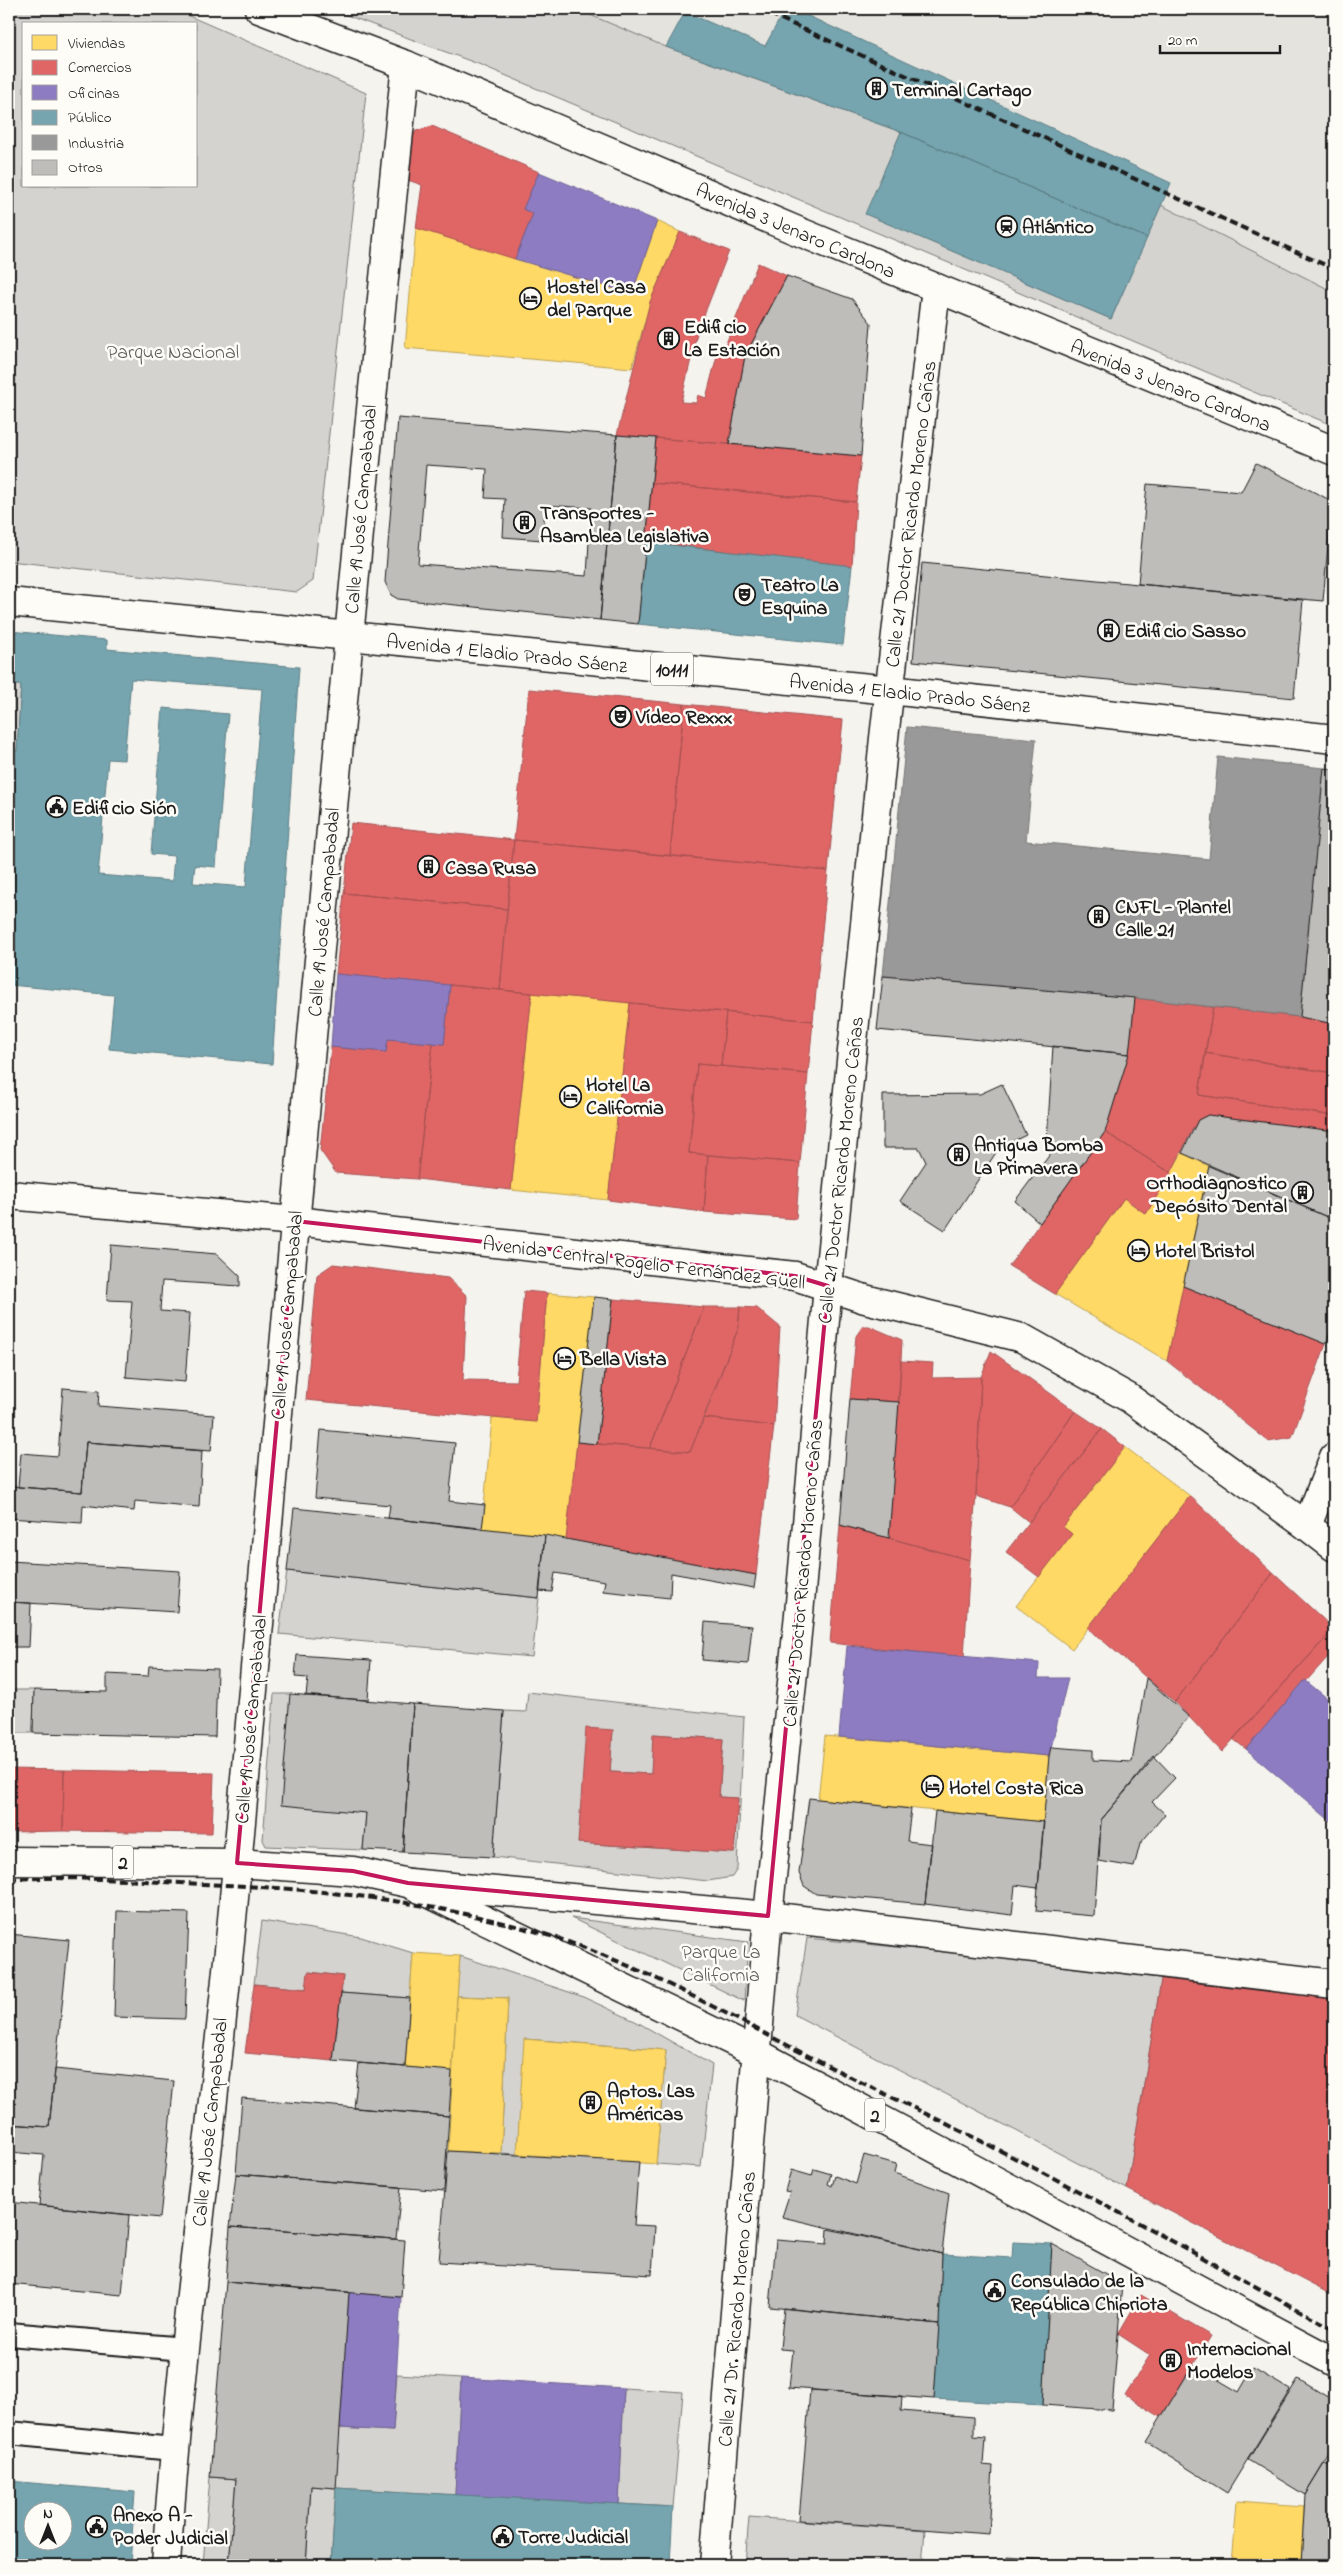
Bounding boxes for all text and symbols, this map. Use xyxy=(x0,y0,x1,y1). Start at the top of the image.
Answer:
legend xyxy=(22,22,198,188)
scale bar xyxy=(1160,22,1280,54)
text: 20 m xyxy=(1168,30,1198,52)
text: Viviendas xyxy=(67,33,125,55)
text: Comercios xyxy=(68,57,132,79)
building icon: Terminal Cartago xyxy=(864,77,888,101)
place label: Terminal Cartago xyxy=(892,77,1032,107)
text: Oficinas xyxy=(68,83,120,105)
text: Público xyxy=(68,107,112,129)
text: Industria xyxy=(68,133,124,155)
text: Otros xyxy=(68,157,103,179)
street label: Avenida 3 Jenaro Cardona xyxy=(691,177,899,288)
station icon: Atlántico xyxy=(994,214,1018,238)
place label: Atlántico xyxy=(1022,214,1094,243)
place label: Hostel Casa del Parque xyxy=(547,274,646,326)
hotel icon: Hostel Casa del Parque xyxy=(519,286,543,310)
place label: Edificio La Estación xyxy=(684,314,780,366)
building icon: Edificio La Estación xyxy=(656,326,680,350)
street label: Avenida 3 Jenaro Cardona xyxy=(1065,334,1275,441)
park label: Parque Nacional xyxy=(107,339,239,368)
street label: Calle 21 Doctor Ricardo Moreno Cañas xyxy=(879,359,946,669)
street label: Calle 19 José Campabadal xyxy=(339,403,386,615)
place label: Transportes - Asamblea Legislativa xyxy=(540,500,709,553)
building icon: Transportes - Asamblea Legislativa xyxy=(512,511,536,535)
place label: Teatro La Esquina xyxy=(761,572,839,624)
theatre icon: Teatro La Esquina xyxy=(733,583,757,607)
building icon: Edificio Sasso xyxy=(1096,618,1120,642)
place label: Edificio Sasso xyxy=(1124,618,1246,647)
street label: Avenida 1 Eladio Prado Sáenz xyxy=(385,628,629,683)
road number: 10111 xyxy=(651,652,693,686)
street label: Avenida 1 Eladio Prado Sáenz xyxy=(788,668,1032,723)
theatre icon: Vídeo Rexxx xyxy=(608,704,632,728)
place label: Vídeo Rexxx xyxy=(635,704,733,733)
public building icon: Edificio Sión xyxy=(44,795,68,819)
place label: Edificio Sión xyxy=(72,795,177,824)
street label: Calle 19 José Campabadal xyxy=(302,806,349,1018)
building icon: Casa Rusa xyxy=(417,855,441,879)
place label: Casa Rusa xyxy=(445,855,536,884)
place label: CNFL - Plantel Calle 21 xyxy=(1115,894,1231,946)
building icon: CNFL - Plantel Calle 21 xyxy=(1087,905,1111,929)
street label: Calle 21 Doctor Ricardo Moreno Cañas xyxy=(812,1015,873,1325)
place label: Hotel La California xyxy=(586,1072,664,1124)
hotel icon: Hotel La California xyxy=(558,1084,582,1108)
place label: Antigua Bomba La Primavera xyxy=(974,1132,1104,1184)
building icon: Antigua Bomba La Primavera xyxy=(946,1143,970,1167)
place label: Orthodiagnostico Depósito Dental xyxy=(1146,1170,1287,1222)
building icon: Orthodiagnostico Depósito Dental xyxy=(1291,1181,1315,1205)
street label: Calle 19 José Campabadal xyxy=(265,1209,312,1421)
street label: Avenida Central Rogelio Fernández Güell xyxy=(481,1230,807,1300)
hotel icon: Hotel Bristol xyxy=(1127,1238,1151,1262)
place label: Hotel Bristol xyxy=(1155,1238,1254,1267)
hotel icon: Bella Vista xyxy=(552,1346,576,1370)
place label: Bella Vista xyxy=(579,1346,667,1375)
street label: Calle 21 Doctor Ricardo Moreno Cañas xyxy=(777,1418,832,1728)
street label: Calle 19 José Campabadal xyxy=(229,1613,276,1825)
hotel icon: Hotel Costa Rica xyxy=(921,1775,945,1799)
place label: Hotel Costa Rica xyxy=(949,1775,1084,1804)
road number: 2 xyxy=(113,1845,133,1878)
park label: Parque La California xyxy=(681,1939,761,1991)
street label: Calle 19 José Campabadal xyxy=(186,2016,237,2228)
place label: Aptos. Las Américas xyxy=(607,2078,695,2130)
building icon: Aptos. Las Américas xyxy=(579,2090,603,2114)
road number: 2 xyxy=(865,2098,885,2132)
street label: Calle 21 Dr. Ricardo Moreno Cañas xyxy=(712,2170,765,2448)
place label: Consulado de la República Chipriota xyxy=(1011,2268,1168,2320)
public building icon: Consulado de la República Chipriota xyxy=(983,2279,1007,2303)
place label: Internacional Modelos xyxy=(1187,2336,1291,2388)
building icon: Internacional Modelos xyxy=(1159,2348,1183,2372)
north arrow xyxy=(22,2502,72,2552)
place label: Anexo A - Poder Judicial xyxy=(113,2502,228,2554)
text: N xyxy=(43,2504,53,2525)
public building icon: Anexo A - Poder Judicial xyxy=(85,2514,109,2538)
public building icon: Torre Judicial xyxy=(490,2524,514,2548)
place label: Torre Judicial xyxy=(518,2524,628,2553)

